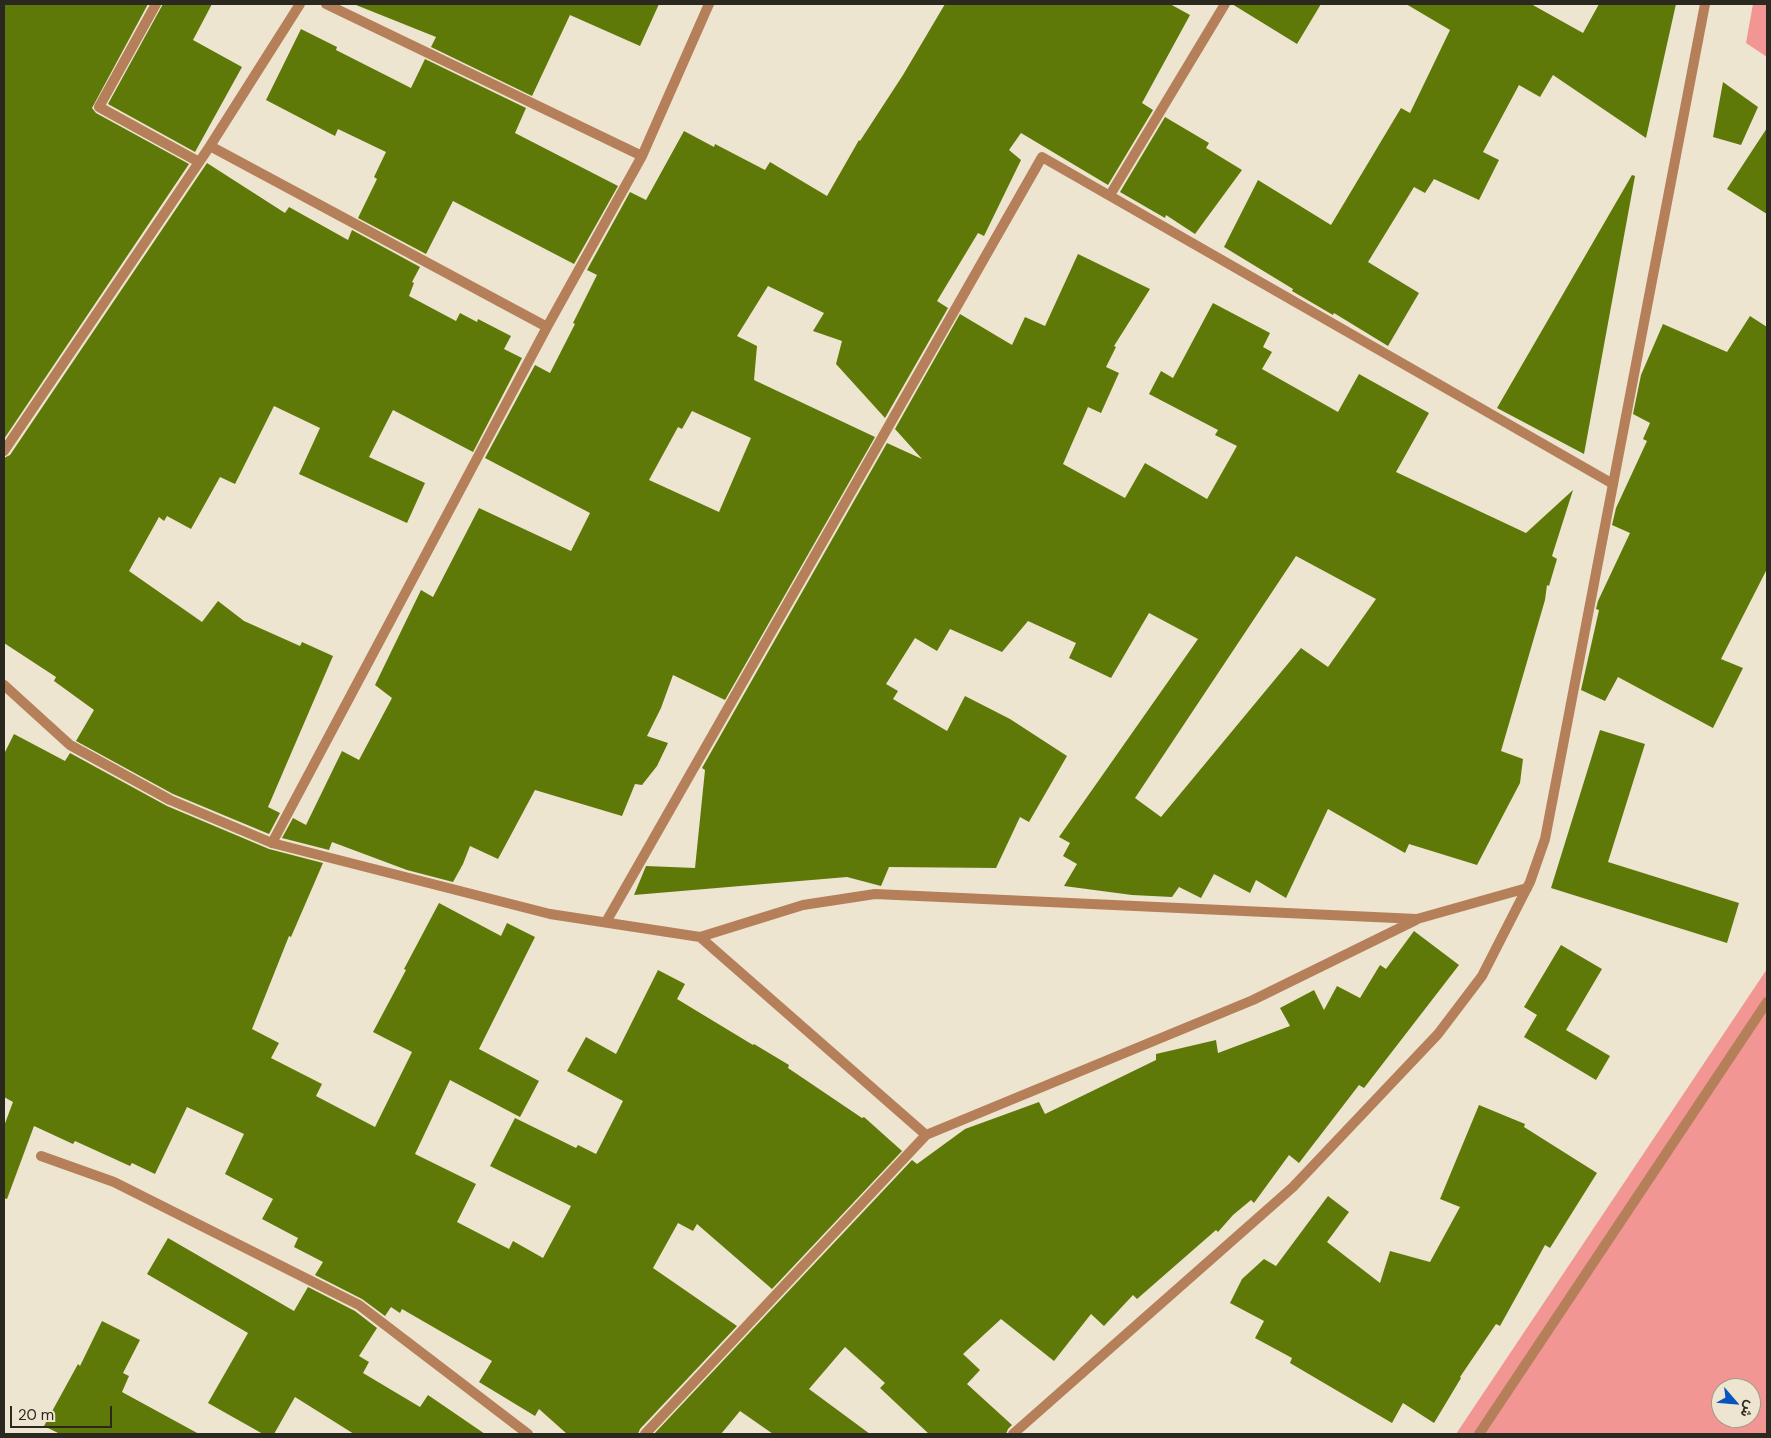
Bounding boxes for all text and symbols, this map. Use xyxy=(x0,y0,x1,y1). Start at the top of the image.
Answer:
north arrow xyxy=(1711,1378,1761,1428)
scale bar xyxy=(12,1396,115,1428)
text: ش xyxy=(1737,1398,1760,1421)
text: 20 m xyxy=(18,1405,54,1425)

